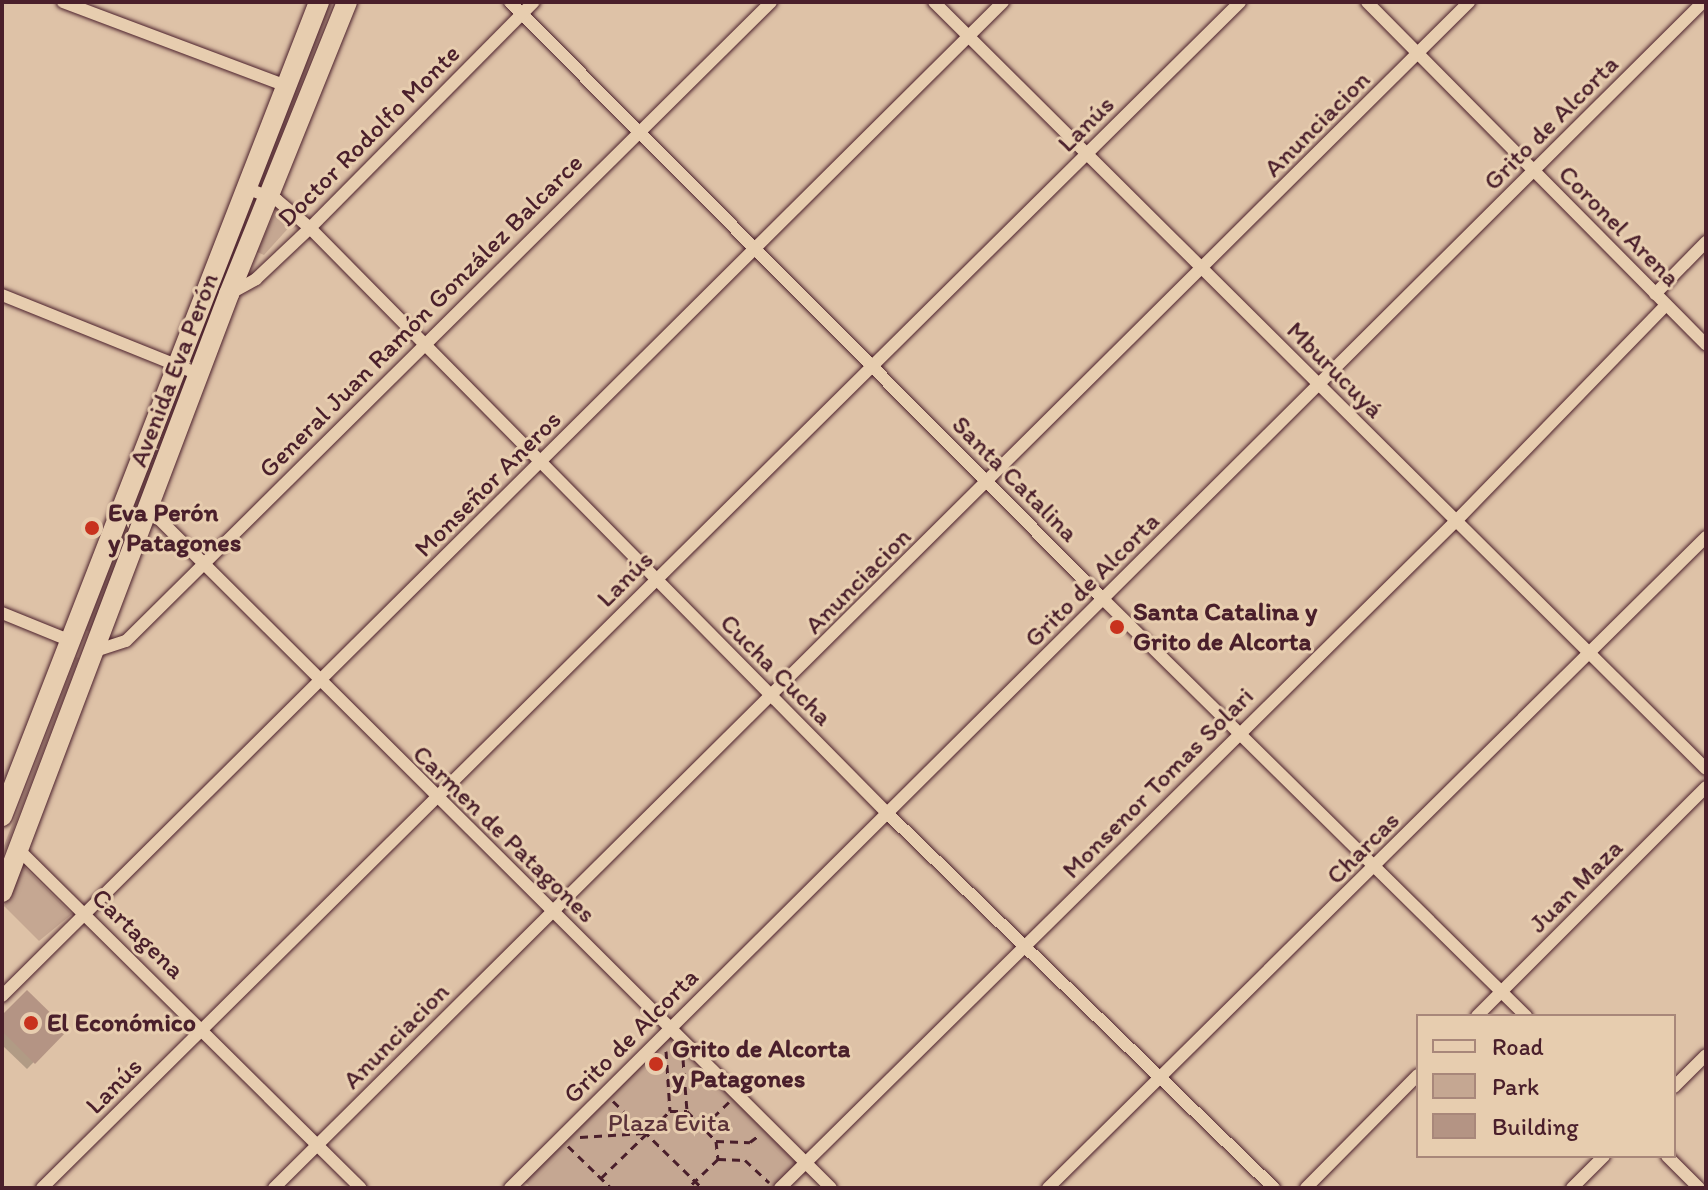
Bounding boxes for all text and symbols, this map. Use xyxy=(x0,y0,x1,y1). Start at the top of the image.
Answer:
street label: Doctor Rodolfo Monte xyxy=(271,38,467,234)
street label: Grito de Alcorta xyxy=(1477,49,1625,197)
street label: Anunciacion xyxy=(1257,64,1377,184)
street label: Lanús xyxy=(1051,89,1121,159)
street label: General Juan Ramón González Balcarce xyxy=(253,148,589,484)
street label: Coronel Arena xyxy=(1552,159,1686,293)
street label: Avenida Eva Perón xyxy=(123,269,225,471)
street label: Mburucuyá xyxy=(1280,315,1390,425)
street label: Monseñor Aneros xyxy=(408,404,568,564)
street label: Santa Catalina xyxy=(945,409,1085,549)
place label: Eva Perón y Patagones xyxy=(108,497,241,558)
street label: Grito de Alcorta xyxy=(1018,506,1166,654)
marker: Eva Perón y Patagones xyxy=(83,519,101,537)
street label: Anunciacion xyxy=(798,521,918,641)
street label: Lanús xyxy=(590,544,660,614)
place label: Santa Catalina y Grito de Alcorta xyxy=(1133,596,1317,658)
street label: Cucha Cucha xyxy=(714,608,838,732)
marker: Santa Catalina y Grito de Alcorta xyxy=(1108,618,1126,636)
street label: Monsenor Tomas Solari xyxy=(1056,681,1260,885)
street label: Carmen de Patagones xyxy=(406,739,602,929)
street label: Charcas xyxy=(1320,805,1406,891)
street label: Juan Maza xyxy=(1523,833,1629,939)
street label: Cartagena xyxy=(85,882,191,986)
street label: Grito de Alcorta xyxy=(557,962,705,1110)
street label: Anunciacion xyxy=(336,976,456,1096)
place label: El Económico xyxy=(47,1007,196,1039)
marker: El Económico xyxy=(22,1014,40,1032)
legend xyxy=(1416,1014,1676,1158)
text: Road xyxy=(1492,1032,1544,1061)
place label: Grito de Alcorta y Patagones xyxy=(672,1033,850,1094)
street label: Lanús xyxy=(79,1051,149,1121)
marker: Grito de Alcorta y Patagones xyxy=(647,1055,665,1073)
text: Park xyxy=(1492,1072,1539,1101)
park label: Plaza Evita xyxy=(608,1107,730,1139)
text: Building xyxy=(1492,1112,1579,1141)

